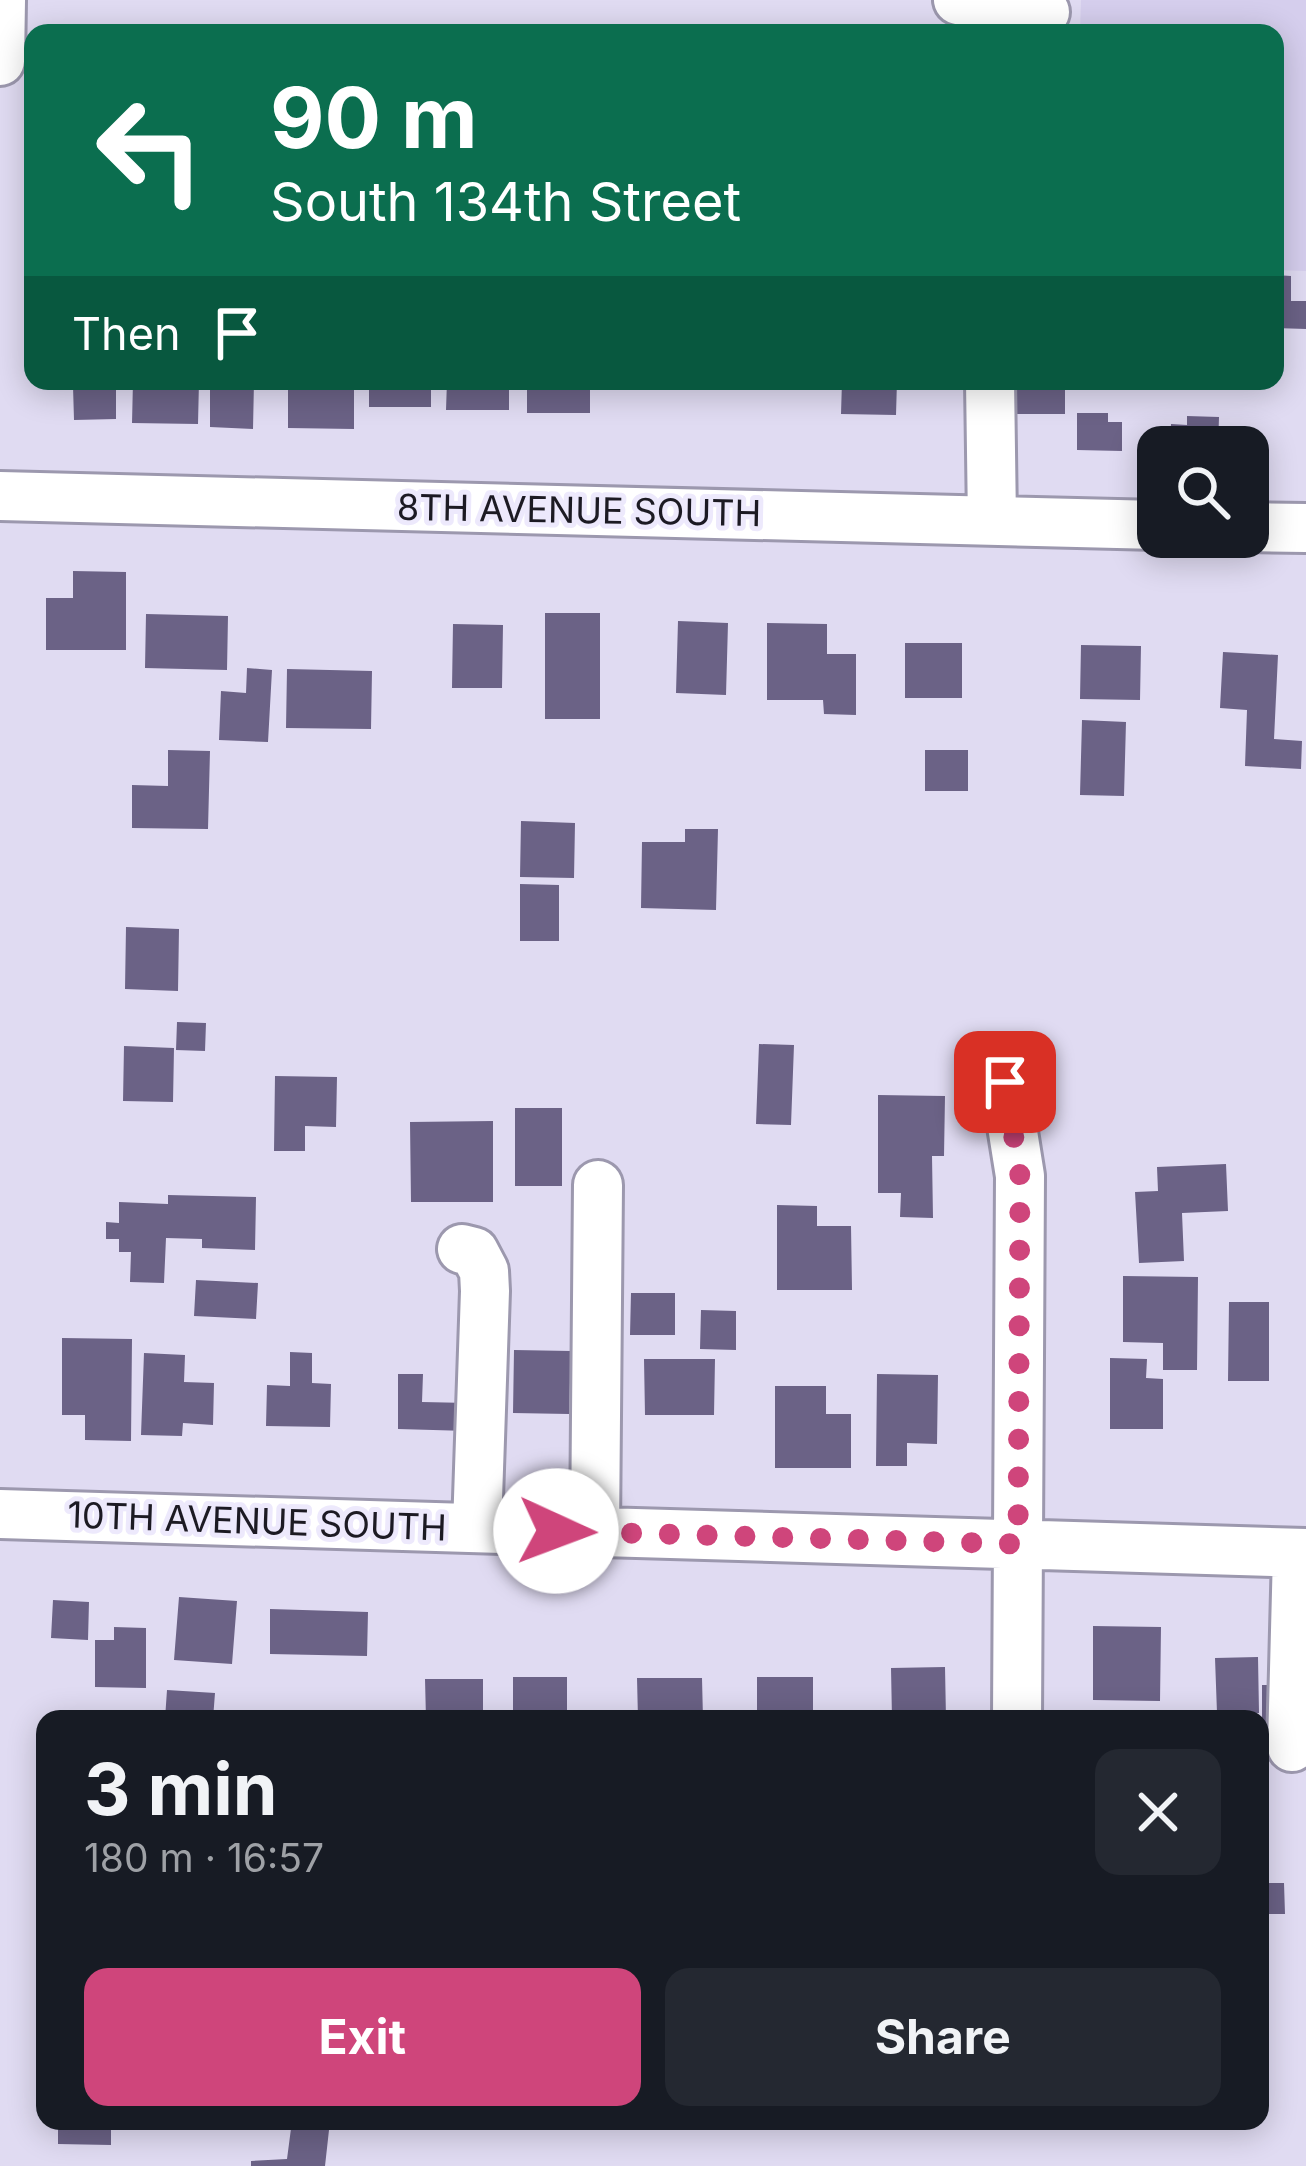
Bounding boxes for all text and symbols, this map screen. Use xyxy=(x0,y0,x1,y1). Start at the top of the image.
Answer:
text: 90 m xyxy=(270,67,478,168)
icon: left xyxy=(72,72,228,228)
text: South 134th Street xyxy=(270,169,741,234)
icon: arrive xyxy=(204,300,270,366)
text: Then xyxy=(72,306,180,361)
map controls xyxy=(1137,426,1269,558)
button: search xyxy=(1137,426,1269,558)
street label: 8TH AVENUE SOUTH xyxy=(396,485,762,535)
pin xyxy=(954,1031,1056,1133)
icon: arrive xyxy=(972,1049,1038,1115)
position arrow xyxy=(493,1468,619,1594)
street label: 10TH AVENUE SOUTH xyxy=(67,1492,447,1550)
text: 3 min xyxy=(84,1745,278,1832)
button: close xyxy=(1095,1749,1221,1875)
text: 180 m · 16:57 xyxy=(84,1834,324,1881)
button: Exit xyxy=(84,1968,641,2106)
button: Share xyxy=(665,1968,1221,2106)

